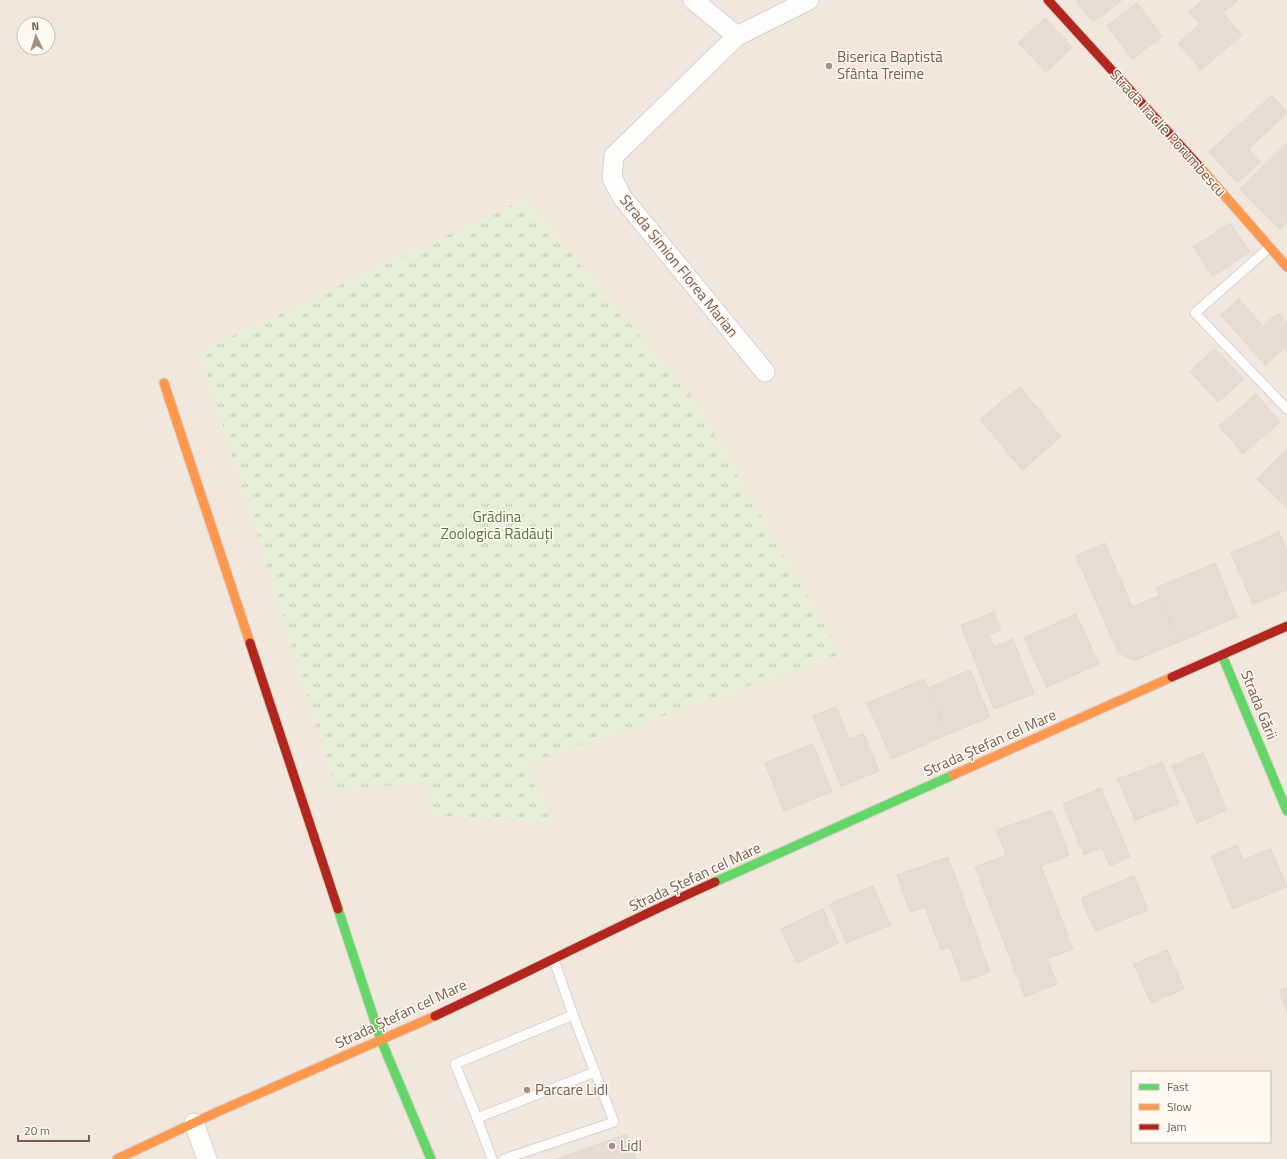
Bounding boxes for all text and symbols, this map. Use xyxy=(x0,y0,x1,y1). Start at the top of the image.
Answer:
north arrow xyxy=(16,16,56,56)
text: N xyxy=(31,18,40,34)
place label: Biserica Baptistă Sfânta Treime xyxy=(837,45,943,85)
marker: Biserica Baptistă Sfânta Treime xyxy=(824,61,834,71)
street label: Strada Iraclie Porumbescu xyxy=(1105,64,1232,202)
street label: Strada Simion Florea Marian xyxy=(614,189,744,342)
park label: Grădina Zoologică Rădăuți xyxy=(441,505,553,545)
street label: Strada Gării xyxy=(1235,667,1284,743)
street label: Strada Ștefan cel Mare xyxy=(920,703,1060,782)
street label: Strada Ștefan cel Mare xyxy=(625,836,764,917)
street label: Strada Ștefan cel Mare xyxy=(331,973,470,1054)
legend xyxy=(1131,1071,1271,1143)
text: Fast xyxy=(1167,1077,1190,1096)
place label: Parcare Lidl xyxy=(535,1078,608,1101)
marker: Parcare Lidl xyxy=(522,1085,532,1095)
text: Slow xyxy=(1167,1097,1192,1116)
scale bar xyxy=(18,1117,89,1143)
text: Jam xyxy=(1167,1117,1187,1136)
text: 20 m xyxy=(24,1121,50,1140)
place label: Lidl xyxy=(620,1134,642,1157)
marker: Lidl xyxy=(607,1141,617,1151)

